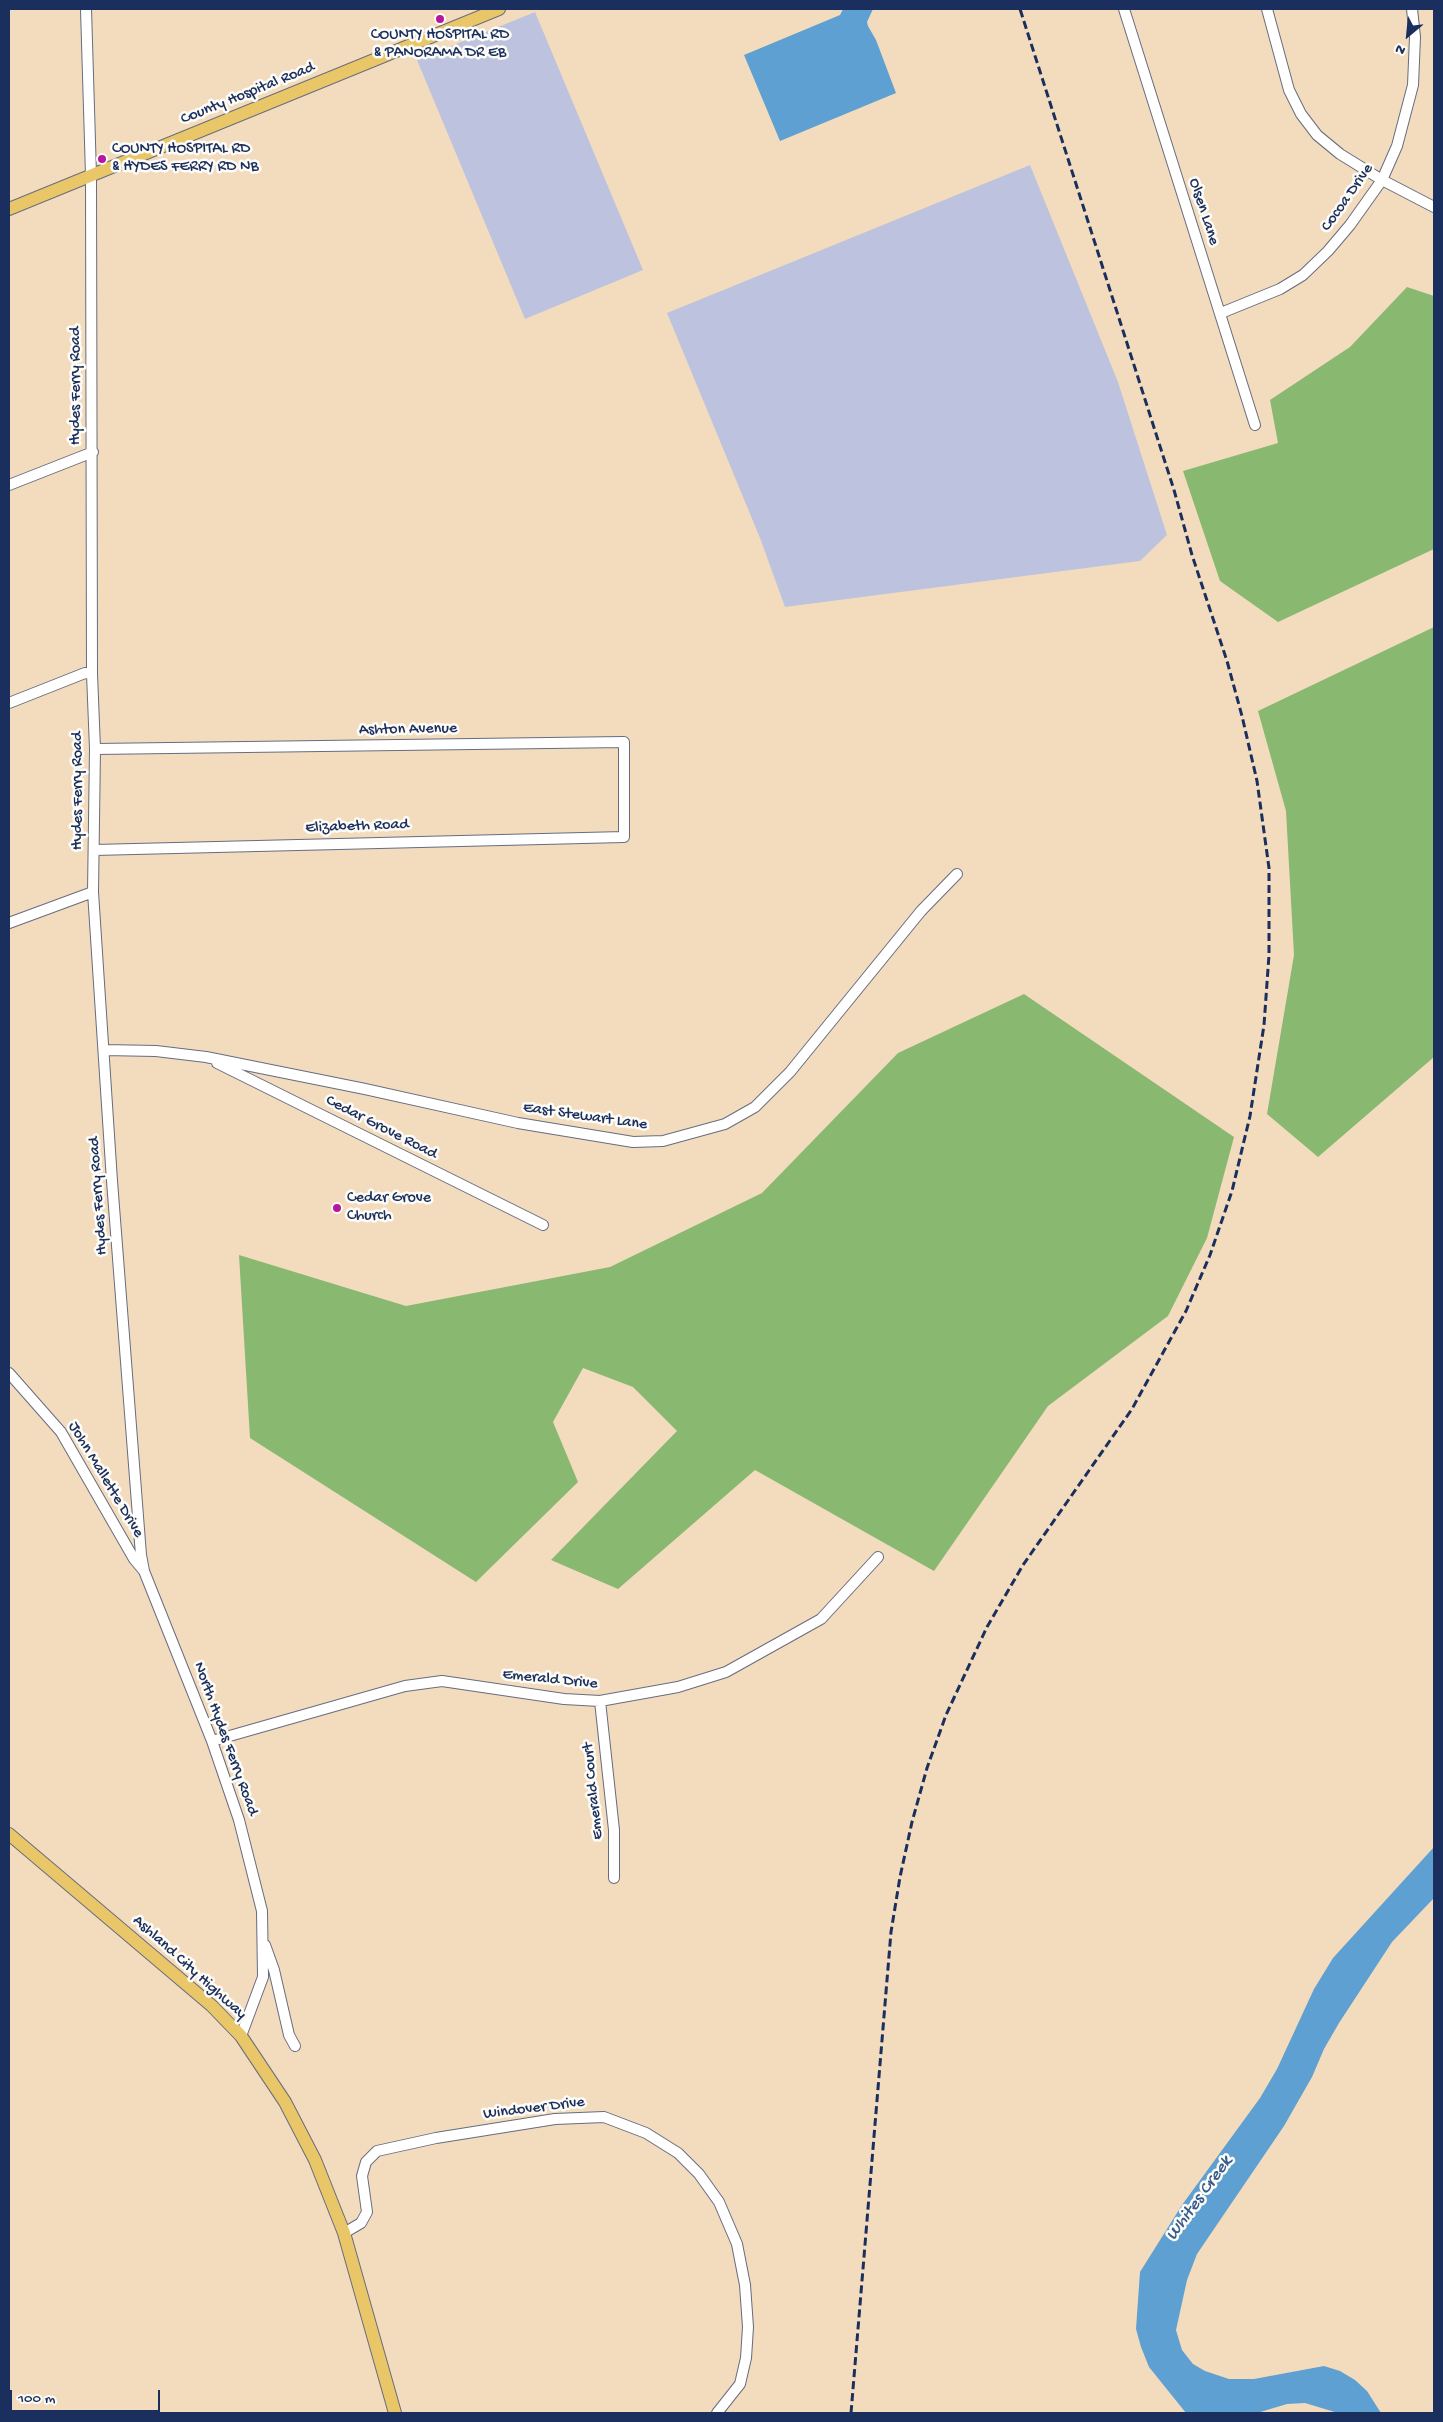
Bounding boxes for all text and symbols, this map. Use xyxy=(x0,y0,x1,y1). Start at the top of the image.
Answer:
north arrow xyxy=(1383,10,1433,60)
marker: COUNTY HOSPITAL RD & PANORAMA DR EB xyxy=(434,13,446,25)
place label: COUNTY HOSPITAL RD & PANORAMA DR EB xyxy=(371,26,509,64)
text: N xyxy=(1393,39,1409,58)
street label: County Hospital Road xyxy=(178,58,318,130)
place label: COUNTY HOSPITAL RD & HYDES FERRY RD NB xyxy=(112,140,259,178)
marker: COUNTY HOSPITAL RD & HYDES FERRY RD NB xyxy=(96,153,108,165)
street label: Cocoa Drive xyxy=(1318,160,1378,236)
street label: Olsen Lane xyxy=(1183,176,1223,248)
street label: Hydes Ferry Road xyxy=(67,327,87,445)
street label: Ashton Avenue xyxy=(359,720,457,740)
street label: Hydes Ferry Road xyxy=(69,732,89,850)
street label: Elizabeth Road xyxy=(305,816,409,838)
street label: Cedar Grove Road xyxy=(322,1092,440,1164)
street label: East Stewart Lane xyxy=(522,1099,648,1135)
street label: Hydes Ferry Road xyxy=(85,1136,113,1256)
place label: Cedar Grove Church xyxy=(347,1189,431,1227)
marker: Cedar Grove Church xyxy=(331,1202,343,1214)
street label: John Mallette Drive xyxy=(63,1418,147,1542)
street label: North Hydes Ferry Road xyxy=(188,1660,262,1818)
street label: Emerald Drive xyxy=(501,1665,599,1695)
street label: Emerald Court xyxy=(579,1742,609,1840)
street label: Ashland City Highway xyxy=(128,1912,250,2024)
street label: Windover Drive xyxy=(482,2093,586,2125)
water label: Whites Creek xyxy=(1162,2153,1238,2245)
scale bar xyxy=(12,2380,162,2412)
text: 100 m xyxy=(18,2390,55,2408)

